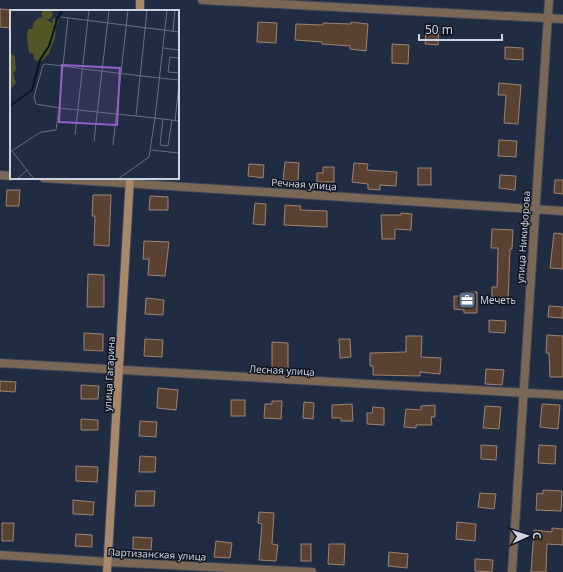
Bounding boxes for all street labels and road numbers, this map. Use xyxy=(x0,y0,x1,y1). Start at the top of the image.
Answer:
street label: Речная улица xyxy=(271,175,337,193)
street label: улица Никифорова xyxy=(513,190,533,284)
street label: улица Гагарина xyxy=(100,336,118,412)
street label: Лесная улица xyxy=(249,361,315,379)
street label: Партизанская улица xyxy=(107,544,207,564)

